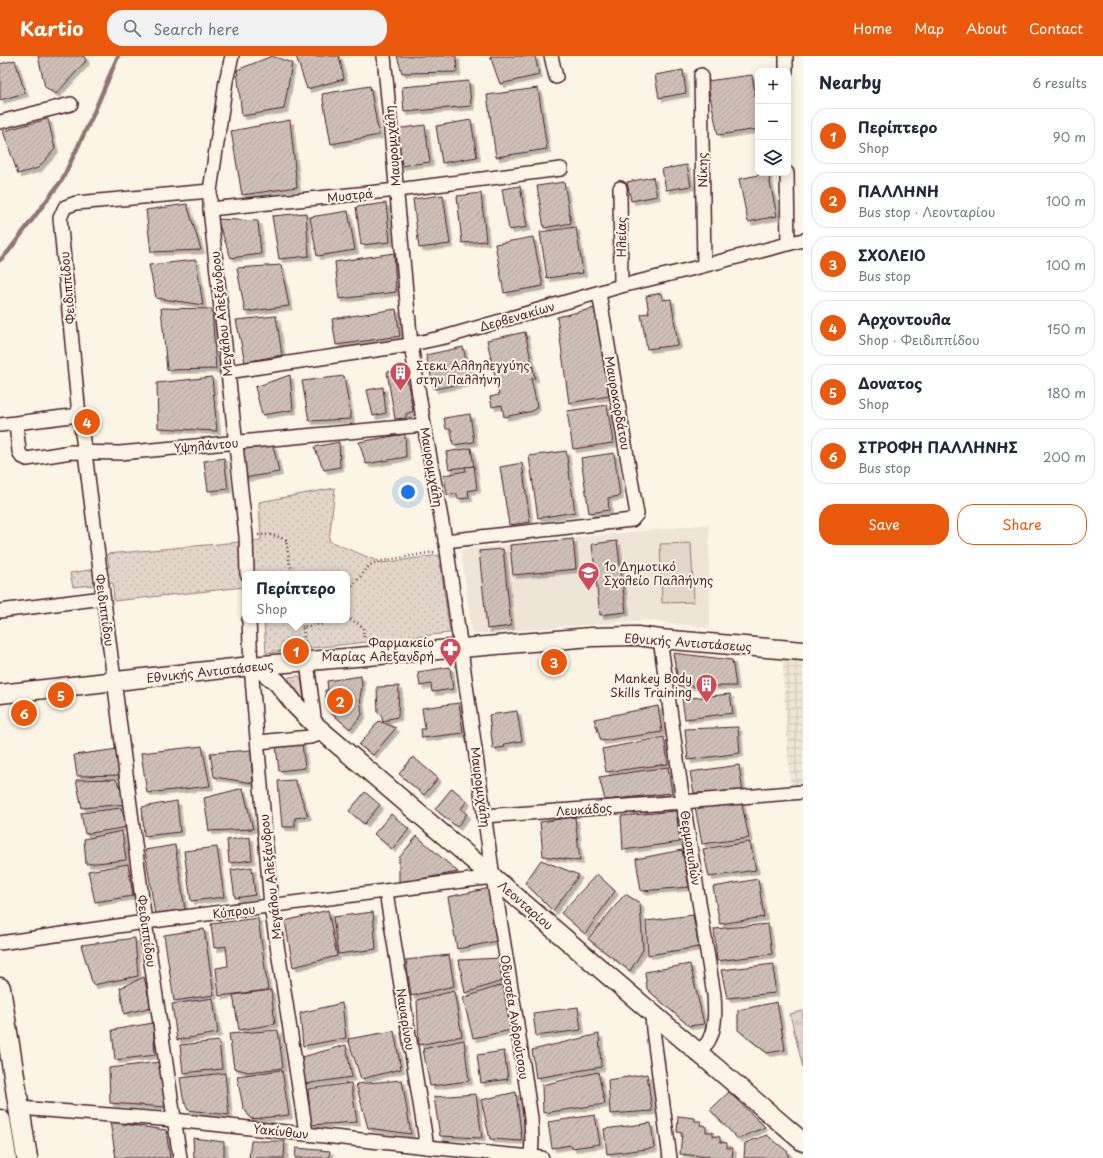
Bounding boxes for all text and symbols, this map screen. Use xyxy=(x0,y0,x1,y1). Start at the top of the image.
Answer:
search box xyxy=(107,10,387,46)
text: Kartio xyxy=(20,14,83,42)
icon: search xyxy=(121,17,143,39)
text: Search here xyxy=(153,17,239,40)
text: Home xyxy=(853,18,892,39)
text: Map xyxy=(914,18,944,39)
text: About xyxy=(966,18,1007,39)
text: Contact xyxy=(1029,18,1083,39)
map controls xyxy=(755,68,791,176)
button: + xyxy=(755,68,791,104)
text: Nearby xyxy=(819,69,881,95)
text: 6 results xyxy=(1032,73,1087,92)
button: − xyxy=(755,104,791,140)
street label: Μαυρομιχάλη xyxy=(379,105,405,187)
text: Περίπτερο xyxy=(858,115,937,138)
text: 1 xyxy=(830,127,836,146)
text: 90 m xyxy=(1053,127,1086,146)
text: Shop xyxy=(858,138,889,157)
button: layers xyxy=(755,140,791,176)
street label: Νίκης xyxy=(693,152,711,188)
text: ΠΑΛΛΗΝΗ xyxy=(858,179,939,202)
street label: Μυστρά xyxy=(326,184,374,206)
text: 2 xyxy=(828,191,838,210)
text: 100 m xyxy=(1046,191,1086,210)
text: Bus stop · Λεονταρίου xyxy=(858,202,995,221)
street label: Ηλείας xyxy=(612,217,630,257)
text: ΣΧΟΛΕΙΟ xyxy=(858,243,926,266)
street label: Μεγάλου Αλεξάνδρου xyxy=(205,250,237,378)
street label: Φειδιππίδου xyxy=(55,251,79,325)
text: 3 xyxy=(829,255,837,274)
text: 100 m xyxy=(1046,255,1086,274)
text: Bus stop xyxy=(858,266,911,285)
street label: Δερβενακίων xyxy=(477,297,557,335)
text: Αρχοντουλα xyxy=(858,307,951,330)
text: 4 xyxy=(829,319,837,338)
text: 150 m xyxy=(1047,319,1086,338)
text: Shop · Φειδιππίδου xyxy=(858,330,980,349)
street label: Μαυροκορδάτου xyxy=(601,355,635,452)
place label: Στεκι Αλληλεγγύης στην Παλλήνη xyxy=(416,356,530,388)
building icon: Στεκι Αλληλεγγύης στην Παλλήνη xyxy=(387,359,413,392)
text: Δονατος xyxy=(858,371,922,394)
text: 5 xyxy=(829,383,837,402)
text: 180 m xyxy=(1047,383,1086,402)
text: Shop xyxy=(858,394,889,413)
pin: 4 xyxy=(74,407,100,437)
street label: Μαυρομιχάλη xyxy=(416,425,448,509)
street label: Υψηλάντου xyxy=(173,433,239,457)
text: ΣΤΡΟΦΗ ΠΑΛΛΗΝΗΣ xyxy=(858,435,1018,458)
text: 6 xyxy=(828,447,838,466)
text: 200 m xyxy=(1043,447,1086,466)
text: Bus stop xyxy=(858,458,911,477)
your location xyxy=(398,482,418,502)
button: Save xyxy=(819,504,949,545)
button: Share xyxy=(957,504,1087,545)
place label: 1ο Δημοτικό Σχολείο Παλλήνης xyxy=(604,557,713,589)
school or university icon: 1ο Δημοτικό Σχολείο Παλλήνης xyxy=(575,560,601,593)
popup xyxy=(242,571,350,623)
street label: Φειδιππίδου xyxy=(91,573,119,647)
text: Περίπτερο xyxy=(256,576,336,599)
text: Shop xyxy=(256,599,287,618)
street label: Εθνικής Αντιστάσεως xyxy=(624,629,752,655)
place label: Φαρμακείο Μαρίας Αλεξανδρή xyxy=(321,633,434,665)
pin: 1 xyxy=(283,636,309,666)
pharmacy icon: Φαρμακείο Μαρίας Αλεξανδρή xyxy=(437,636,463,669)
pin: 3 xyxy=(541,647,567,677)
street label: Εθνικής Αντιστάσεως xyxy=(146,655,274,687)
place label: Mankey Body Skills Training xyxy=(610,669,692,701)
building icon: Mankey Body Skills Training xyxy=(694,672,720,705)
pin: 5 xyxy=(48,680,74,710)
pin: 2 xyxy=(327,686,353,716)
pin: 6 xyxy=(11,698,37,728)
street label: Μαυρομιχάλη xyxy=(466,746,496,829)
street label: Λευκάδος xyxy=(555,798,613,820)
street label: Θερμοπυλών xyxy=(676,809,706,887)
street label: Μεγάλου Αλεξάνδρου xyxy=(254,813,286,941)
street label: Λεονταρίου xyxy=(495,876,557,934)
street label: Φειδιππίδου xyxy=(133,894,161,968)
street label: Κύπρου xyxy=(212,899,256,923)
street label: Οδυσσέα Ανδρούτσου xyxy=(496,953,534,1081)
street label: Ναυαρίνου xyxy=(392,987,420,1051)
street label: Υακίνθων xyxy=(252,1119,310,1143)

